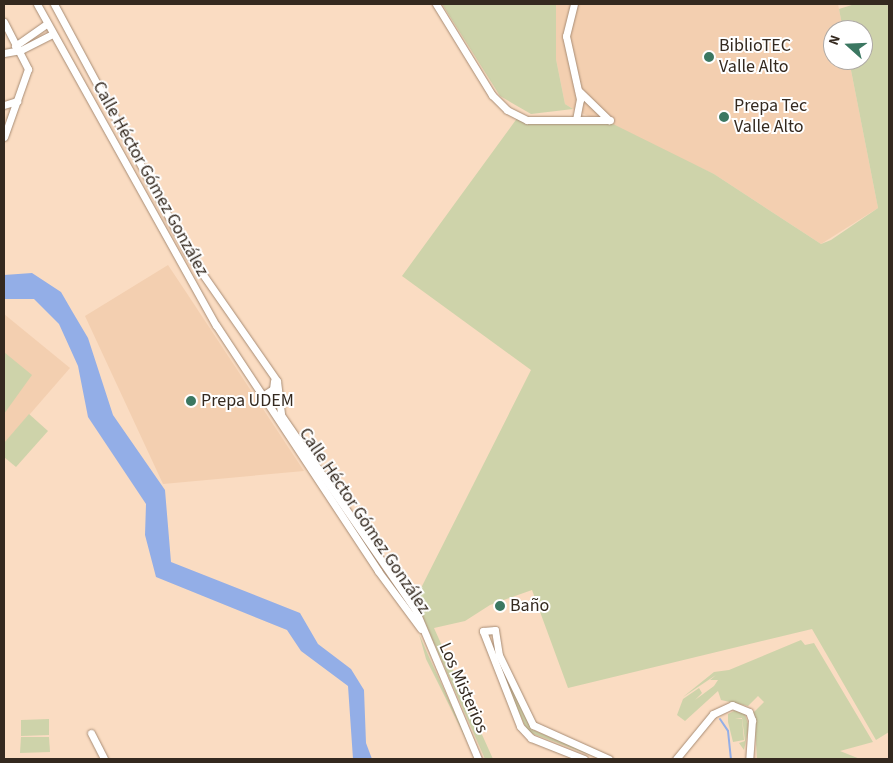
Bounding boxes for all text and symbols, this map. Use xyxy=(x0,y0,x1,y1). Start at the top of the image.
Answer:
north arrow xyxy=(823,20,873,70)
text: N xyxy=(824,32,846,48)
place label: BiblioTEC Valle Alto xyxy=(719,36,791,78)
marker: BiblioTEC Valle Alto xyxy=(703,51,715,63)
street label: Calle Héctor Gómez González xyxy=(87,78,213,280)
place label: Prepa Tec Valle Alto xyxy=(734,96,807,138)
marker: Prepa Tec Valle Alto xyxy=(718,111,730,123)
place label: Prepa UDEM xyxy=(201,390,294,412)
marker: Prepa UDEM xyxy=(185,395,197,407)
street label: Calle Héctor Gómez González xyxy=(294,424,434,618)
place label: Baño xyxy=(510,595,549,617)
marker: Baño xyxy=(494,600,506,612)
street label: Los Misterios xyxy=(433,639,493,737)

